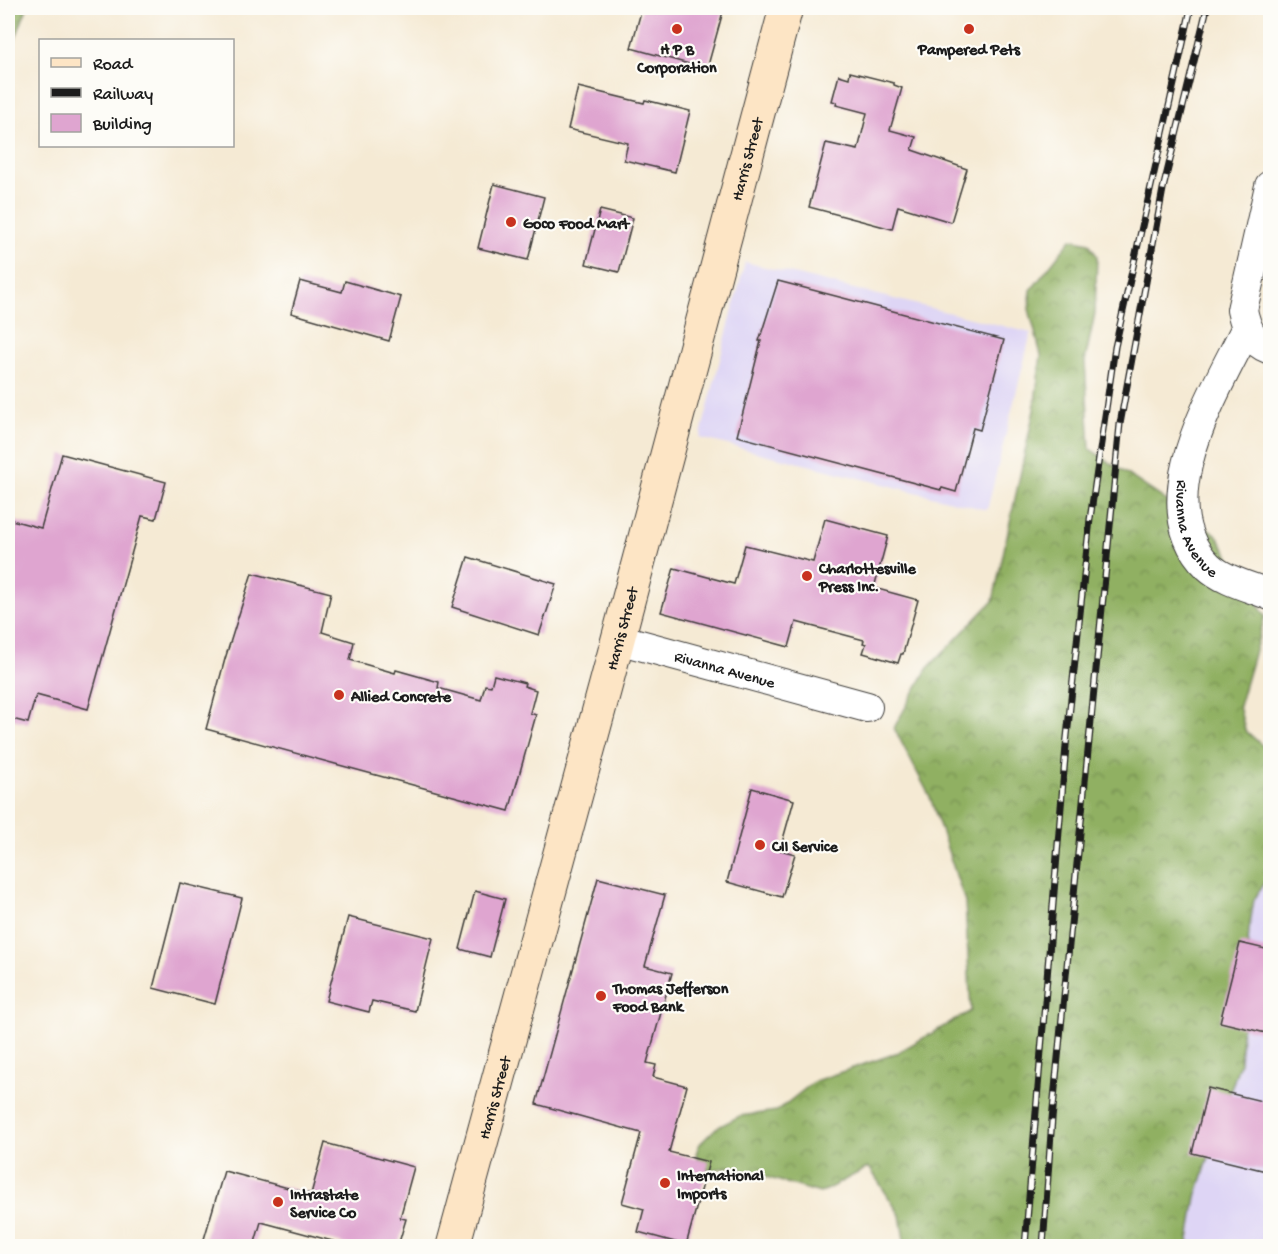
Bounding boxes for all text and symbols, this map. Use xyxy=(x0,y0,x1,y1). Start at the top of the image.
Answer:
marker: H P B Corporation xyxy=(670,22,684,36)
marker: Pampered Pets xyxy=(962,22,976,36)
legend xyxy=(39,39,234,147)
place label: H P B Corporation xyxy=(636,42,717,79)
place label: Pampered Pets xyxy=(917,42,1021,61)
text: Road xyxy=(93,55,134,76)
text: Railway xyxy=(93,85,153,106)
text: Building xyxy=(92,115,152,136)
street label: Harris Street xyxy=(729,115,770,203)
marker: Goco Food Mart xyxy=(504,215,518,229)
place label: Goco Food Mart xyxy=(523,216,631,235)
street label: Rivanna Avenue xyxy=(1169,479,1221,584)
place label: Charlottesville Press Inc. xyxy=(818,561,916,598)
marker: Charlottesville Press Inc. xyxy=(800,569,814,583)
street label: Harris Street xyxy=(604,584,645,673)
street label: Rivanna Avenue xyxy=(672,649,777,695)
marker: Allied Concrete xyxy=(332,688,346,702)
place label: Allied Concrete xyxy=(350,689,452,708)
marker: CII Service xyxy=(753,838,767,852)
place label: CII Service xyxy=(771,839,838,858)
place label: Thomas Jefferson Food Bank xyxy=(611,980,729,1018)
marker: Thomas Jefferson Food Bank xyxy=(594,989,608,1003)
street label: Harris Street xyxy=(476,1053,518,1142)
place label: International Imports xyxy=(677,1168,764,1205)
marker: International Imports xyxy=(658,1176,672,1190)
place label: Intrastate Service Co xyxy=(290,1187,359,1224)
marker: Intrastate Service Co xyxy=(271,1195,285,1209)

